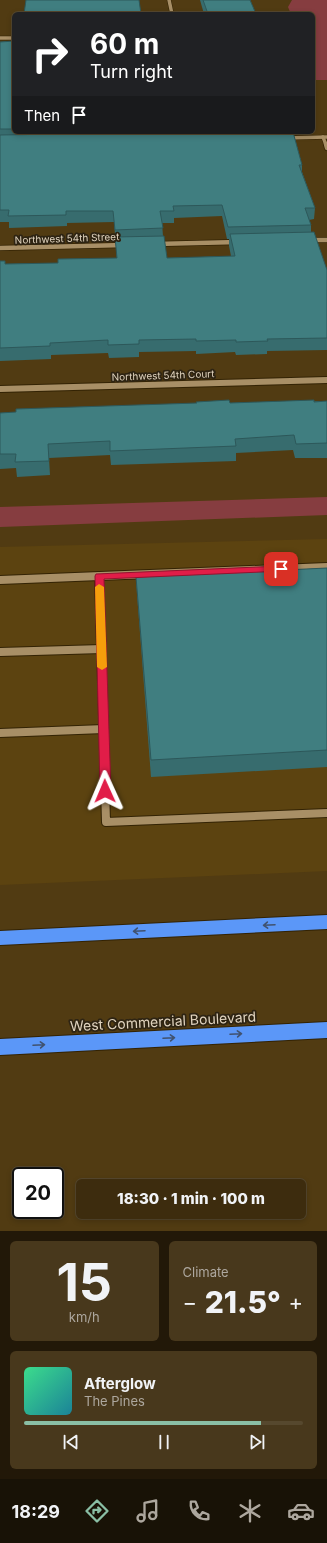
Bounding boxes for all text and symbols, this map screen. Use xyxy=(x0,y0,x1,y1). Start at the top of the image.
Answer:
text: 60 m xyxy=(90,27,159,61)
icon: right xyxy=(24,28,76,80)
text: Turn right xyxy=(90,61,173,82)
icon: arrive xyxy=(68,104,90,126)
text: Then xyxy=(24,106,60,125)
street label: Northwest 54th Street xyxy=(15,230,120,246)
street label: Northwest 54th Court xyxy=(111,367,215,383)
pin xyxy=(264,552,298,586)
icon: arrive xyxy=(270,558,292,580)
position arrow xyxy=(84,770,126,812)
one-way arrow xyxy=(263,921,276,929)
one-way arrow xyxy=(133,927,146,935)
street label: West Commercial Boulevard xyxy=(69,1008,257,1034)
one-way arrow xyxy=(229,1031,242,1038)
one-way arrow xyxy=(162,1034,175,1042)
one-way arrow xyxy=(32,1041,45,1049)
speed limit sign: 20 xyxy=(12,1167,64,1219)
text: 18:30 · 1 min · 100 m xyxy=(117,1189,265,1208)
text: 15 xyxy=(56,1251,112,1314)
text: Climate xyxy=(183,1264,229,1280)
text: 21.5° xyxy=(205,1284,281,1320)
text: − xyxy=(183,1289,197,1315)
text: + xyxy=(288,1289,303,1315)
text: km/h xyxy=(69,1309,100,1325)
text: Afterglow xyxy=(84,1374,156,1393)
text: The Pines xyxy=(84,1393,145,1409)
icon: previous xyxy=(60,1431,82,1453)
icon: pause xyxy=(153,1431,175,1453)
icon: next xyxy=(246,1431,268,1453)
icon: directions xyxy=(83,1497,111,1525)
icon: music xyxy=(134,1497,162,1525)
icon: phone xyxy=(185,1497,213,1525)
icon: climate xyxy=(236,1497,264,1525)
icon: car xyxy=(287,1497,315,1525)
text: 18:29 xyxy=(12,1501,60,1522)

